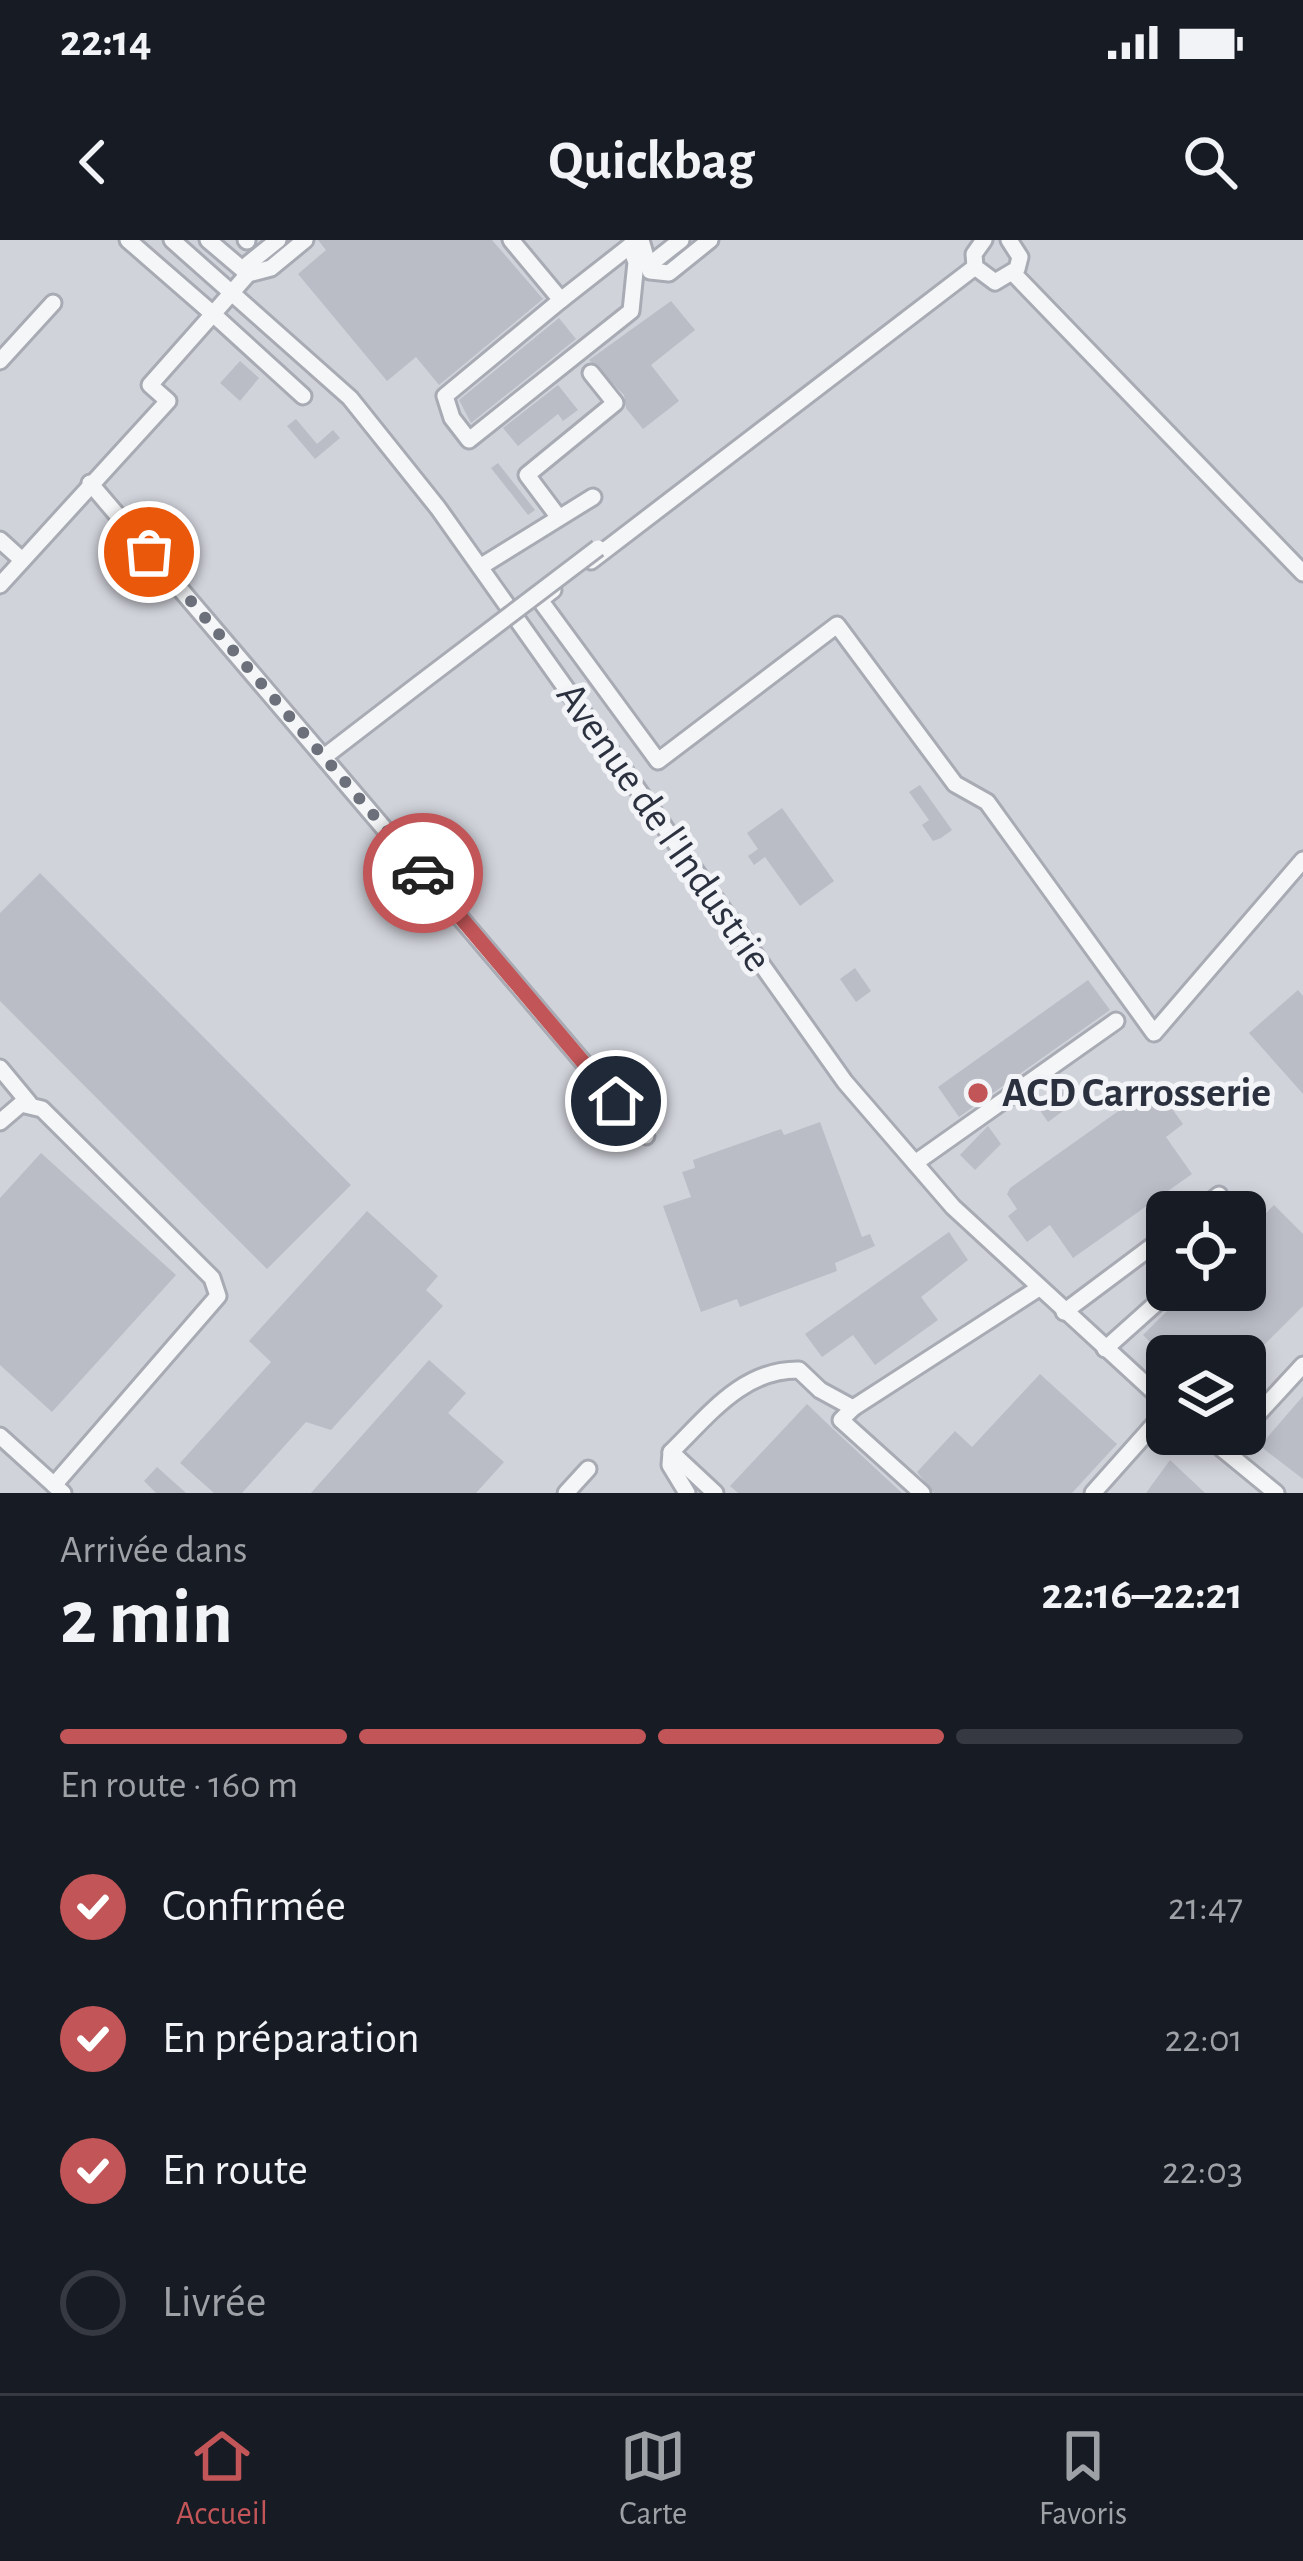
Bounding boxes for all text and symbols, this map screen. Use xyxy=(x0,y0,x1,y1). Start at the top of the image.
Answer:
text: 22:14 xyxy=(60,19,152,64)
icon: back xyxy=(60,129,126,195)
icon: search xyxy=(1177,129,1243,195)
text: Quickbag xyxy=(549,135,754,189)
pin xyxy=(98,501,200,603)
icon: bag xyxy=(116,519,182,585)
street label: Avenue de l'Industrie xyxy=(549,675,779,979)
courier xyxy=(363,813,483,933)
icon: car xyxy=(390,840,456,906)
pin xyxy=(565,1050,667,1152)
icon: home xyxy=(583,1068,649,1134)
place label: ACD Carrosserie xyxy=(1002,1072,1271,1114)
marker: ACD Carrosserie xyxy=(965,1080,991,1106)
map controls xyxy=(1146,1191,1266,1455)
button: locate xyxy=(1146,1191,1266,1311)
button: layers xyxy=(1146,1335,1266,1455)
text: Arrivée dans xyxy=(60,1531,247,1570)
text: 22:16–22:21 xyxy=(1042,1572,1243,1617)
text: 2 min xyxy=(60,1580,233,1658)
text: En route · 160 m xyxy=(60,1766,298,1805)
icon: check xyxy=(60,1874,126,1940)
text: Confirmée xyxy=(162,1884,346,1929)
text: 21:47 xyxy=(1168,1888,1243,1927)
icon: check xyxy=(60,2006,126,2072)
text: En préparation xyxy=(162,2016,420,2061)
text: 22:01 xyxy=(1165,2020,1243,2059)
icon: check xyxy=(60,2138,126,2204)
text: En route xyxy=(162,2148,308,2193)
text: 22:03 xyxy=(1162,2152,1243,2191)
text: Livrée xyxy=(162,2280,267,2325)
tab: Accueil xyxy=(176,2423,268,2535)
tab: Carte xyxy=(619,2423,687,2535)
tab: Favoris xyxy=(1039,2423,1127,2535)

